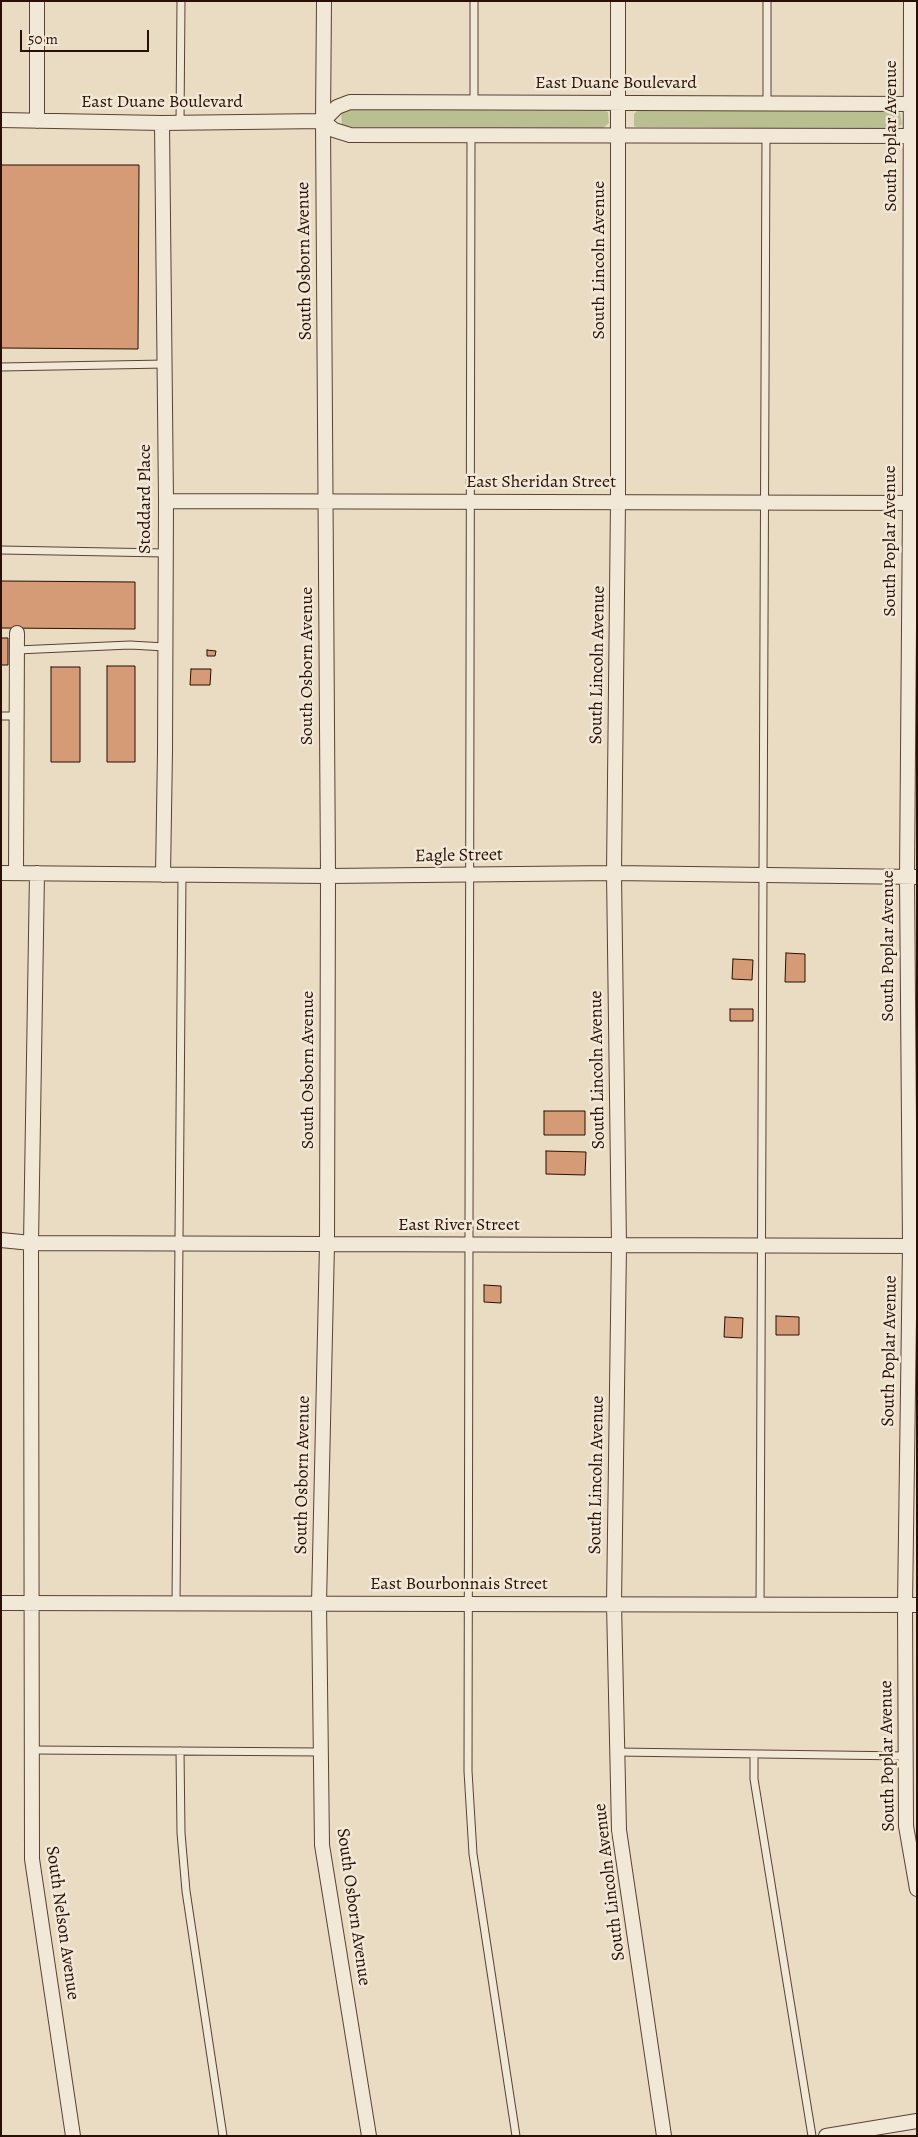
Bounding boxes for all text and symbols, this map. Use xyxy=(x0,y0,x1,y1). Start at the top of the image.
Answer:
scale bar xyxy=(22,20,151,52)
text: 50 m xyxy=(28,29,58,49)
street label: South Poplar Avenue xyxy=(881,60,903,212)
street label: East Duane Boulevard xyxy=(535,73,697,95)
street label: East Duane Boulevard xyxy=(81,92,243,114)
street label: South Osborn Avenue xyxy=(293,181,317,341)
street label: South Lincoln Avenue xyxy=(589,181,611,339)
street label: Stoddard Place xyxy=(135,444,157,554)
street label: South Poplar Avenue xyxy=(880,465,902,617)
street label: East Sheridan Street xyxy=(466,472,616,494)
street label: South Lincoln Avenue xyxy=(586,585,610,745)
street label: South Osborn Avenue xyxy=(297,587,319,745)
street label: Eagle Street xyxy=(415,844,503,868)
street label: South Poplar Avenue xyxy=(878,870,900,1022)
street label: South Lincoln Avenue xyxy=(586,990,610,1150)
street label: South Osborn Avenue xyxy=(298,991,320,1149)
street label: East River Street xyxy=(398,1215,520,1237)
street label: South Poplar Avenue xyxy=(878,1275,902,1427)
street label: South Osborn Avenue xyxy=(291,1395,315,1555)
street label: South Lincoln Avenue xyxy=(585,1395,609,1555)
street label: East Bourbonnais Street xyxy=(370,1574,548,1596)
street label: South Poplar Avenue xyxy=(876,1680,900,1832)
street label: South Lincoln Avenue xyxy=(590,1802,630,1962)
street label: South Osborn Avenue xyxy=(331,1827,375,1987)
street label: South Nelson Avenue xyxy=(41,1845,83,2001)

